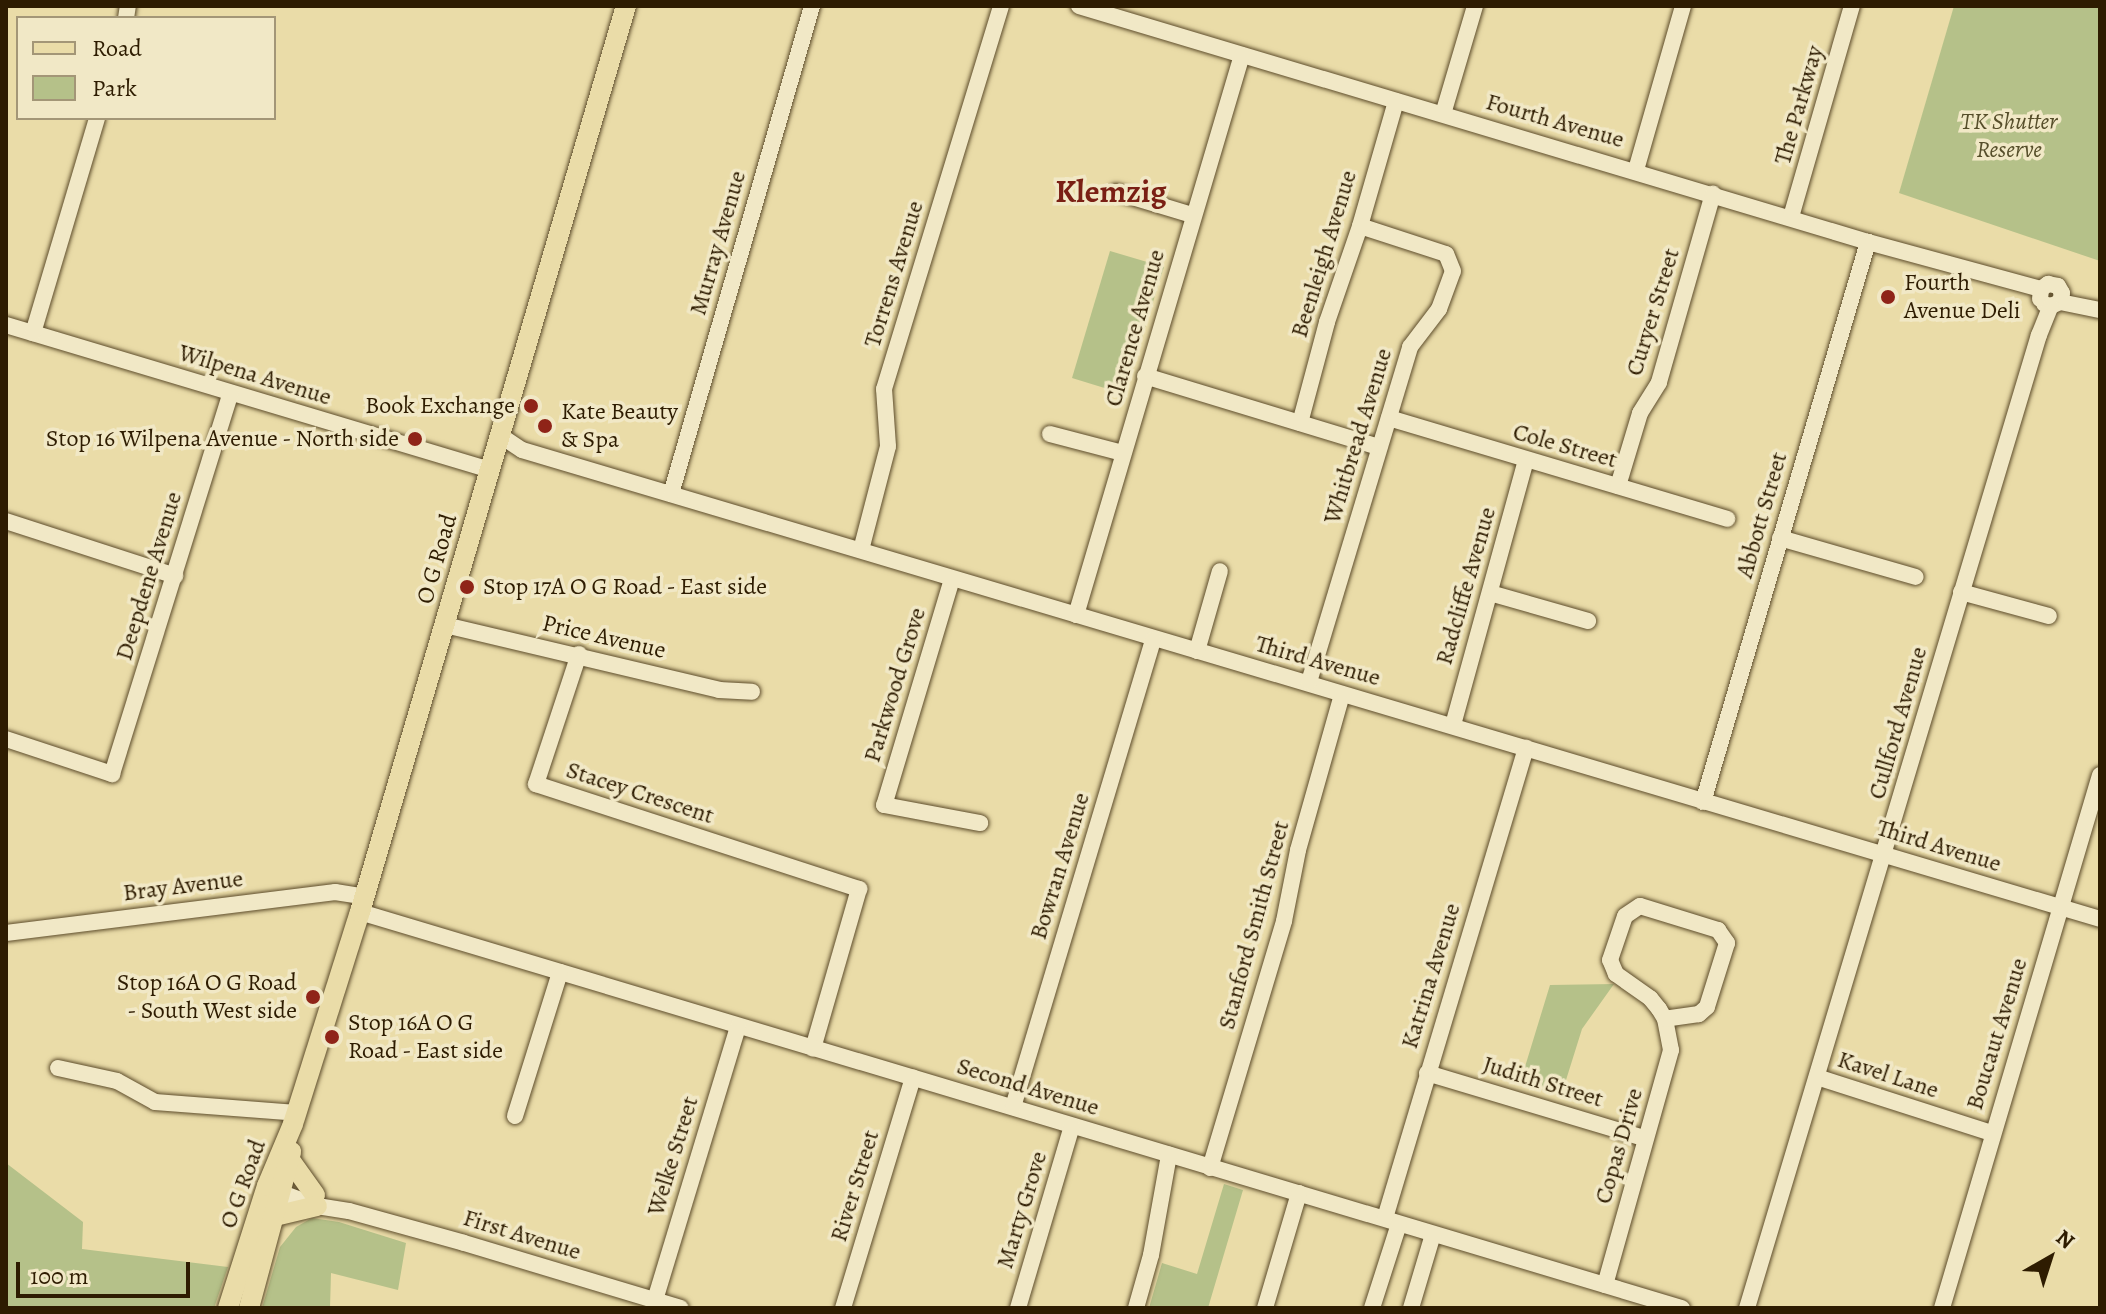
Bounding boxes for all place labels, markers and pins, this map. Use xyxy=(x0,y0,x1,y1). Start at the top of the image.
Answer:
place label: Fourth Avenue Deli xyxy=(1904,269,2020,325)
marker: Fourth Avenue Deli xyxy=(1879,288,1897,306)
place label: Book Exchange xyxy=(365,392,515,420)
marker: Book Exchange xyxy=(522,397,540,415)
place label: Kate Beauty & Spa xyxy=(561,398,678,454)
marker: Kate Beauty & Spa xyxy=(536,417,554,435)
place label: Stop 16 Wilpena Avenue - North side xyxy=(45,425,399,453)
marker: Stop 16 Wilpena Avenue - North side xyxy=(406,430,424,448)
place label: Stop 17A O G Road - East side xyxy=(483,573,768,601)
marker: Stop 17A O G Road - East side xyxy=(458,578,476,596)
place label: Stop 16A O G Road - South West side xyxy=(117,969,297,1025)
marker: Stop 16A O G Road - South West side xyxy=(304,988,322,1006)
place label: Stop 16A O G Road - East side xyxy=(348,1009,504,1065)
marker: Stop 16A O G Road - East side xyxy=(323,1028,341,1046)

